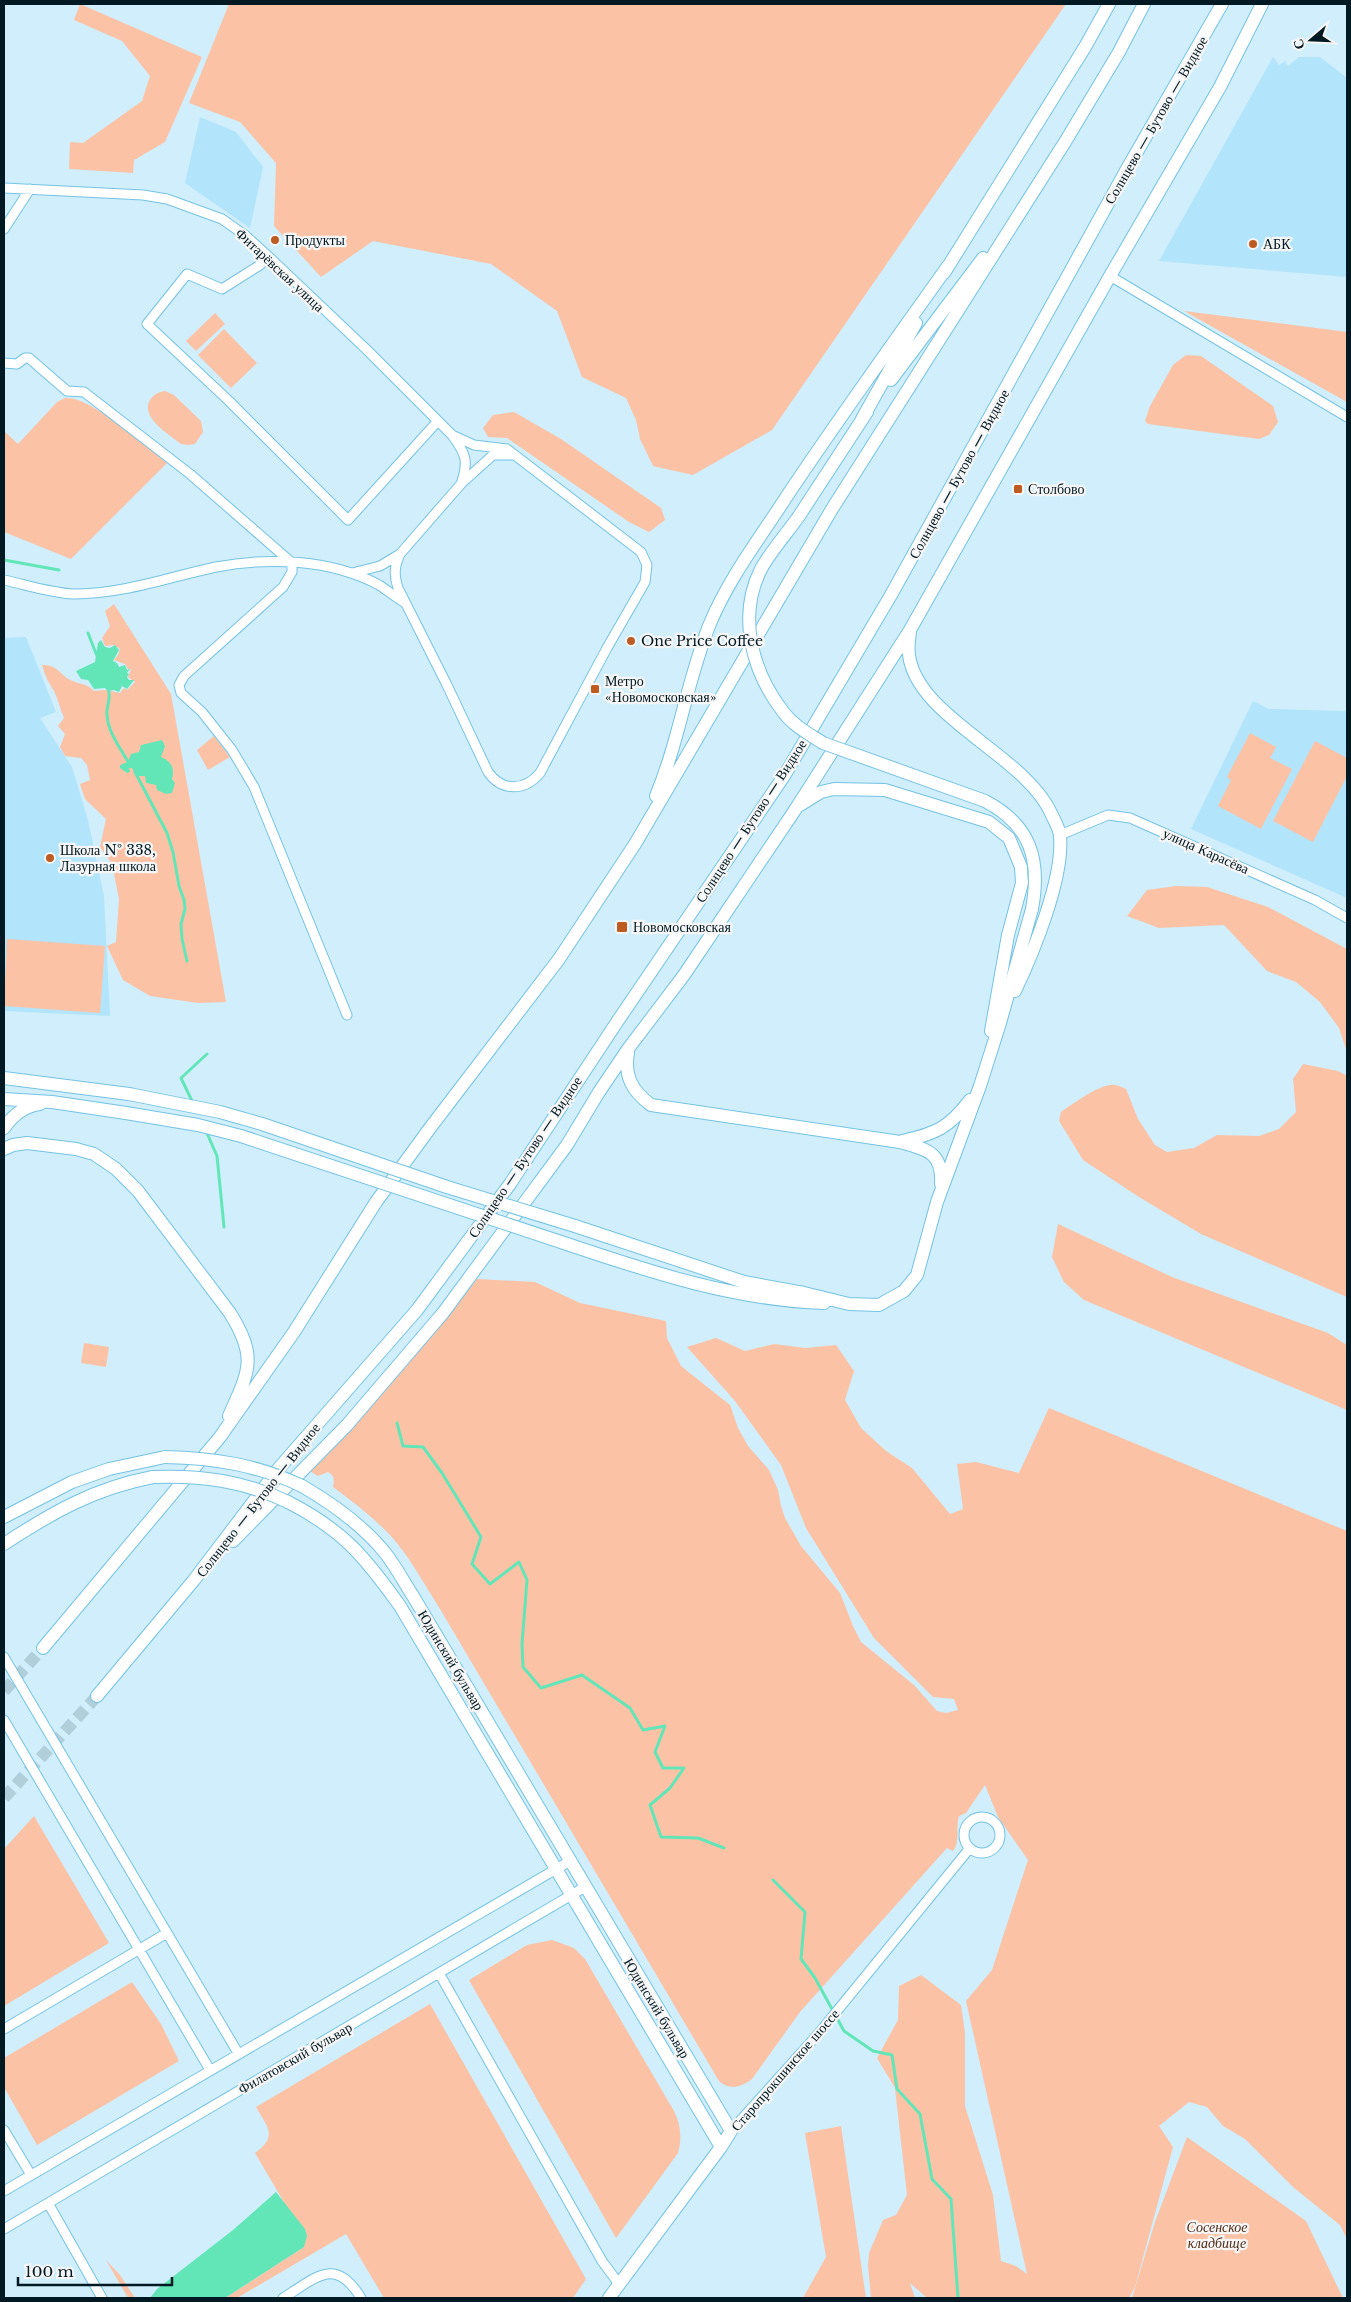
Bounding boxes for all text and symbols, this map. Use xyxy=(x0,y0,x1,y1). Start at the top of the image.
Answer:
north arrow xyxy=(1286,15,1336,65)
street label: Солнцево — Бутово — Видное xyxy=(1100,33,1212,207)
text: С xyxy=(1289,37,1309,52)
street label: Фитарёвская улица xyxy=(232,224,329,316)
place label: Продукты xyxy=(285,231,346,249)
marker: Продукты xyxy=(269,234,281,246)
place label: АБК xyxy=(1263,235,1291,253)
marker: АБК xyxy=(1247,238,1259,250)
street label: Солнцево — Бутово — Видное xyxy=(905,386,1013,562)
place label: Столбово xyxy=(1028,480,1085,498)
marker: Столбово xyxy=(1012,483,1024,495)
place label: One Price Coffee xyxy=(641,632,763,650)
marker: One Price Coffee xyxy=(625,635,637,647)
place label: Метро «Новомосковская» xyxy=(605,672,717,706)
marker: Метро «Новомосковская» xyxy=(589,683,601,695)
street label: Солнцево — Бутово — Видное xyxy=(691,736,811,906)
street label: улица Карасёва xyxy=(1160,824,1253,878)
place label: Школа № 338, Лазурная школа xyxy=(60,841,157,875)
marker: Школа № 338, Лазурная школа xyxy=(44,852,56,864)
place label: Новомосковская xyxy=(633,918,731,936)
marker: Новомосковская xyxy=(615,920,629,934)
street label: Солнцево — Бутово — Видное xyxy=(464,1073,586,1241)
street label: Солнцево — Бутово — Видное xyxy=(192,1419,324,1581)
street label: Юдинский бульвар xyxy=(414,1606,488,1714)
street label: Юдинский бульвар xyxy=(620,1954,694,2062)
street label: Старопрокшинское шоссе xyxy=(727,2005,843,2135)
street label: Филатовский бульвар xyxy=(235,2018,355,2098)
park label: Сосенское кладбище xyxy=(1186,2218,1248,2252)
scale bar xyxy=(18,2254,171,2286)
text: 100 m xyxy=(25,2262,74,2281)

